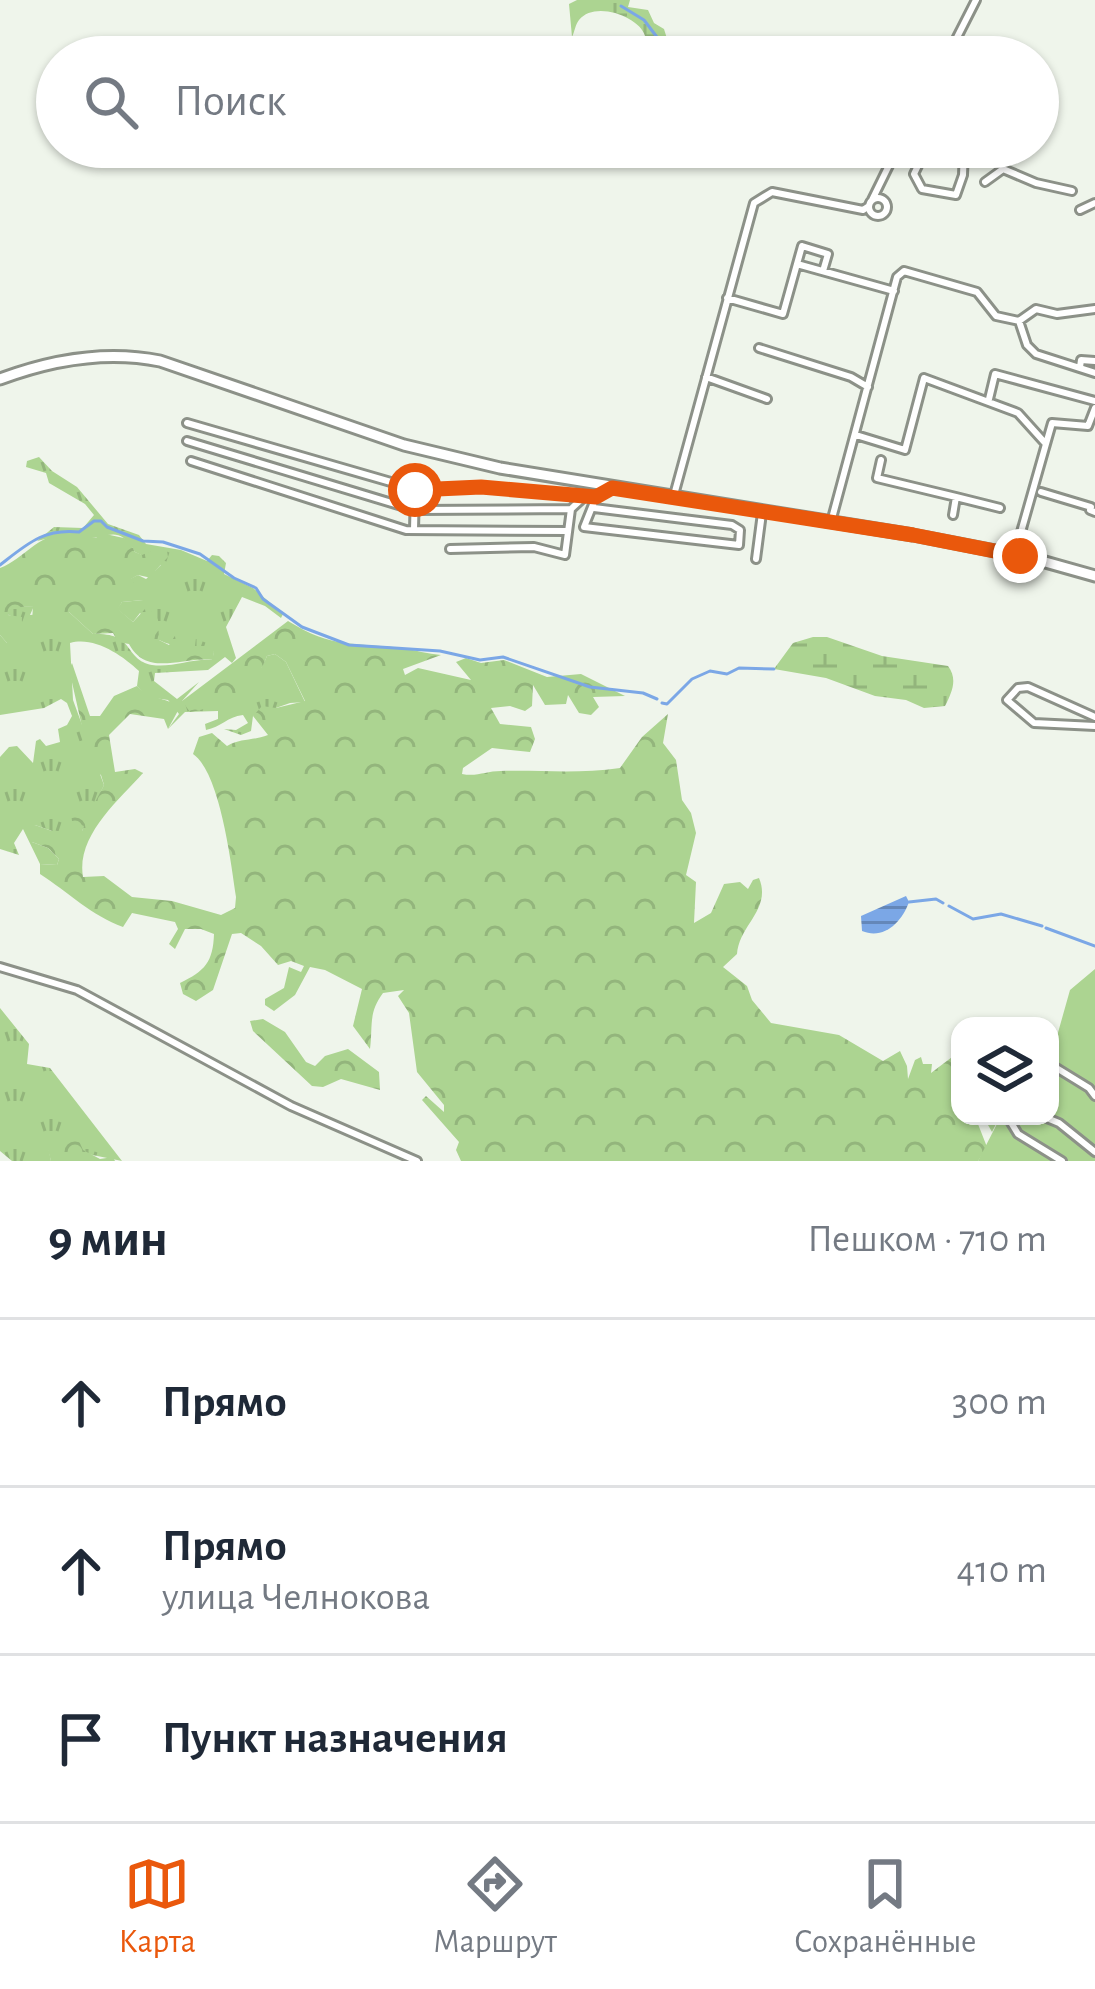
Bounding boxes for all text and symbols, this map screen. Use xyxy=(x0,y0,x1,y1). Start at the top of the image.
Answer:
search box xyxy=(36,36,1059,168)
icon: search xyxy=(78,69,144,135)
text: Поиск xyxy=(174,79,286,124)
route start xyxy=(388,463,442,517)
route end xyxy=(993,529,1047,583)
map controls xyxy=(951,1017,1059,1125)
button: layers xyxy=(951,1017,1059,1125)
text: 9 мин xyxy=(48,1214,168,1265)
text: Пешком · 710 m xyxy=(807,1220,1047,1259)
icon: ahead xyxy=(48,1370,114,1436)
text: Прямо xyxy=(162,1380,287,1425)
text: 300 m xyxy=(952,1383,1047,1422)
text: Прямо xyxy=(162,1524,287,1569)
icon: ahead xyxy=(48,1538,114,1604)
text: 410 m xyxy=(957,1551,1047,1590)
text: улица Челнокова xyxy=(162,1578,430,1617)
icon: arrive xyxy=(48,1706,114,1772)
text: Пункт назначения xyxy=(162,1716,508,1761)
tab: Карта xyxy=(119,1851,196,1963)
tab: Маршрут xyxy=(433,1851,557,1963)
tab: Сохранённые xyxy=(794,1851,976,1963)

